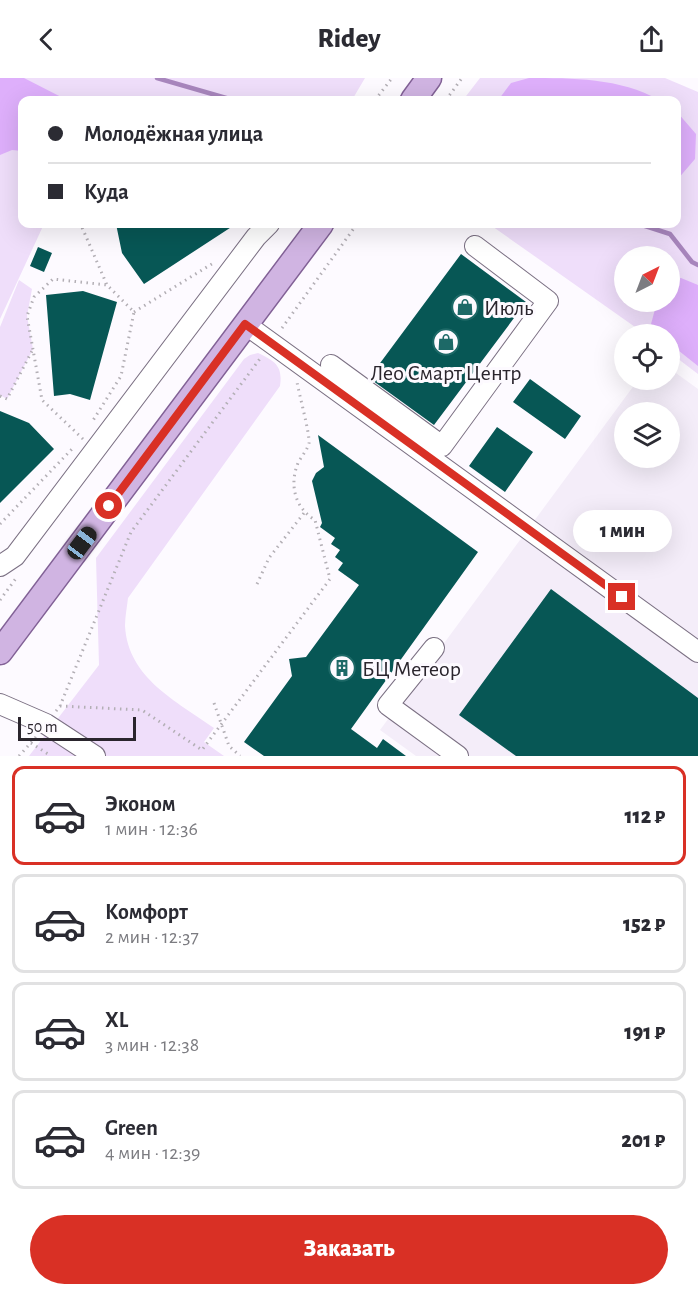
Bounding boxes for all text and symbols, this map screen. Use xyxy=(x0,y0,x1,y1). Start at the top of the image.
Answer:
icon: back xyxy=(30,23,63,56)
icon: share xyxy=(635,23,668,56)
text: Ridey xyxy=(317,25,381,52)
text: Молодёжная улица xyxy=(84,123,263,145)
text: Куда xyxy=(84,181,129,203)
north arrow xyxy=(614,246,680,312)
map controls xyxy=(614,246,680,468)
shop icon: Июль xyxy=(450,292,480,322)
place label: Июль xyxy=(484,297,534,319)
button: locate xyxy=(614,324,680,390)
shop icon: Лео Смарт Центр xyxy=(431,327,461,357)
place label: Лео Смарт Центр xyxy=(370,362,522,384)
button: layers xyxy=(614,402,680,468)
route start xyxy=(95,492,122,519)
callout: 1 мин xyxy=(572,510,672,552)
text: 1 мин xyxy=(600,521,645,541)
car xyxy=(64,523,100,563)
route end xyxy=(608,583,635,610)
building icon: БЦ Метеор xyxy=(327,653,357,683)
place label: БЦ Метеор xyxy=(362,658,461,680)
scale bar xyxy=(18,714,136,742)
text: 50 m xyxy=(27,719,58,735)
icon: car xyxy=(33,789,87,843)
text: Эконом xyxy=(105,793,176,815)
text: 112 ₽ xyxy=(625,805,665,827)
text: 1 мин · 12:36 xyxy=(105,819,198,839)
icon: car xyxy=(33,897,87,951)
text: Комфорт xyxy=(105,901,188,923)
text: 152 ₽ xyxy=(623,913,665,935)
text: 2 мин · 12:37 xyxy=(105,927,199,947)
icon: car xyxy=(33,1005,87,1059)
text: XL xyxy=(105,1009,128,1031)
text: 191 ₽ xyxy=(624,1021,665,1043)
text: 3 мин · 12:38 xyxy=(105,1035,199,1055)
icon: car xyxy=(33,1113,87,1167)
text: Green xyxy=(105,1117,158,1139)
text: 201 ₽ xyxy=(621,1129,665,1151)
text: 4 мин · 12:39 xyxy=(105,1143,201,1163)
button: Заказать xyxy=(30,1215,668,1284)

